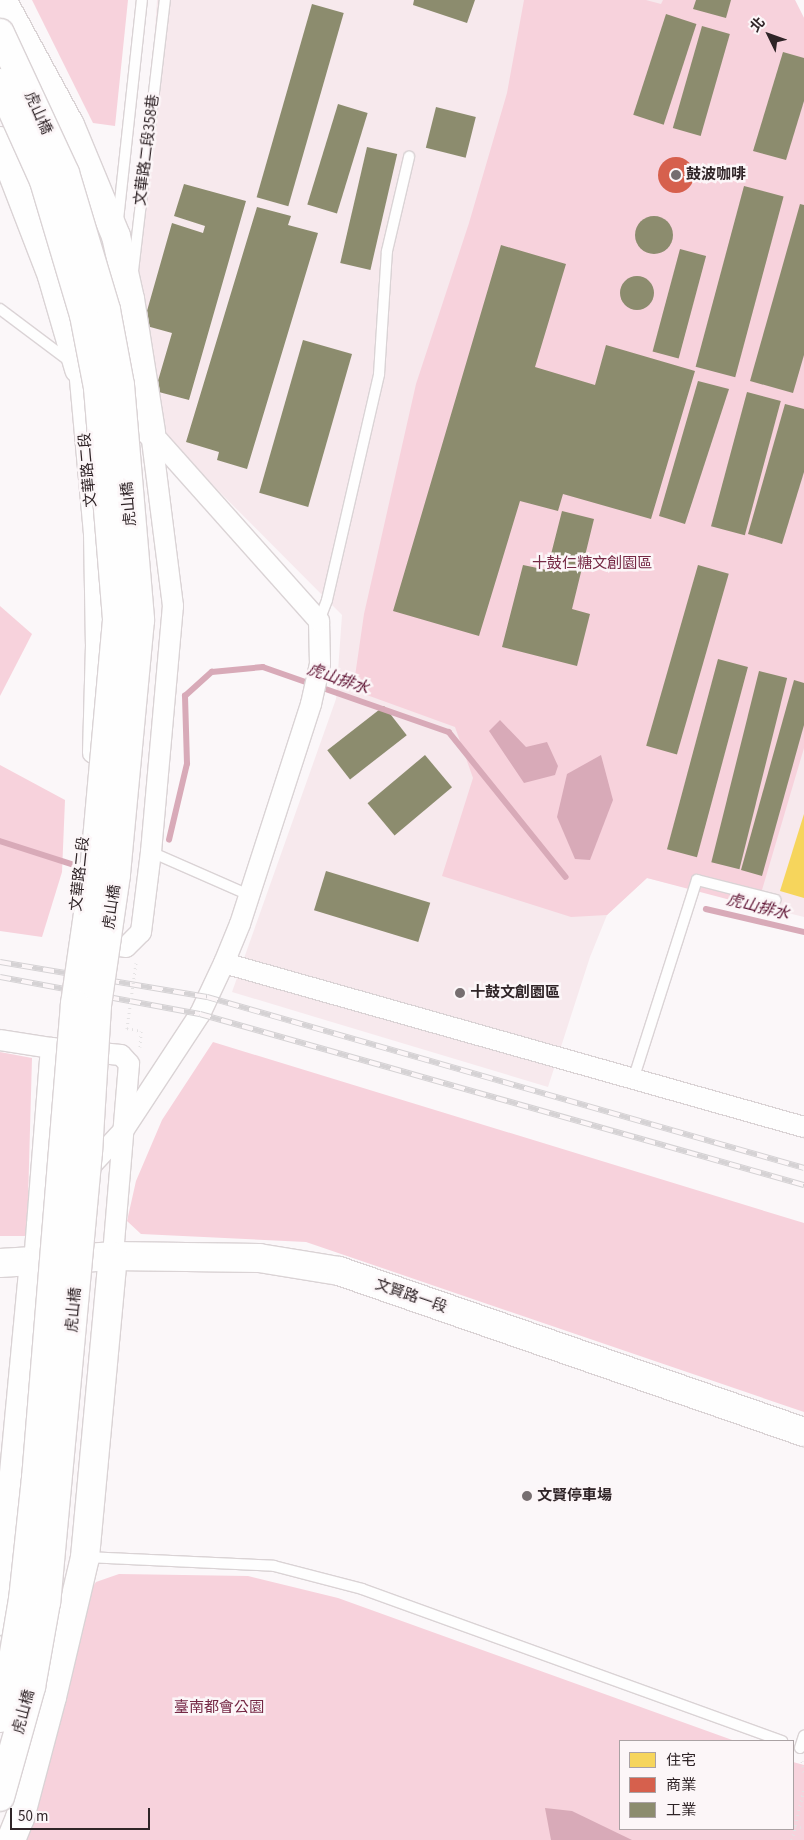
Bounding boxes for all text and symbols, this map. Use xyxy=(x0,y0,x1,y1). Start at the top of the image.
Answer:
north arrow xyxy=(744,10,794,60)
text: 北 xyxy=(746,13,770,37)
street label: 虎山橋 xyxy=(21,89,55,137)
street label: 文華路二段358巷 xyxy=(131,93,163,207)
place label: 鼓波咖啡 xyxy=(686,166,746,184)
marker: 鼓波咖啡 xyxy=(670,169,682,181)
street label: 文華路二段 xyxy=(76,432,100,508)
street label: 虎山橋 xyxy=(118,481,140,527)
park label: 十鼓仁糖文創園區 xyxy=(532,555,652,573)
water label: 虎山排水 xyxy=(305,660,371,698)
street label: 文華路二段 xyxy=(67,836,93,912)
street label: 虎山橋 xyxy=(100,883,124,931)
water label: 虎山排水 xyxy=(725,890,791,924)
place label: 十鼓文創園區 xyxy=(470,984,560,1002)
marker: 十鼓文創園區 xyxy=(454,987,466,999)
street label: 文賢路一段 xyxy=(373,1275,449,1317)
street label: 虎山橋 xyxy=(63,1287,85,1333)
place label: 文賢停車場 xyxy=(537,1487,612,1505)
marker: 文賢停車場 xyxy=(521,1490,533,1502)
street label: 虎山橋 xyxy=(9,1688,39,1736)
park label: 臺南都會公園 xyxy=(174,1699,264,1717)
legend xyxy=(619,1740,794,1830)
text: 住宅 xyxy=(666,1750,696,1771)
text: 商業 xyxy=(666,1775,696,1796)
scale bar xyxy=(12,1798,152,1830)
text: 工業 xyxy=(666,1800,696,1821)
text: 50 m xyxy=(18,1806,48,1827)

